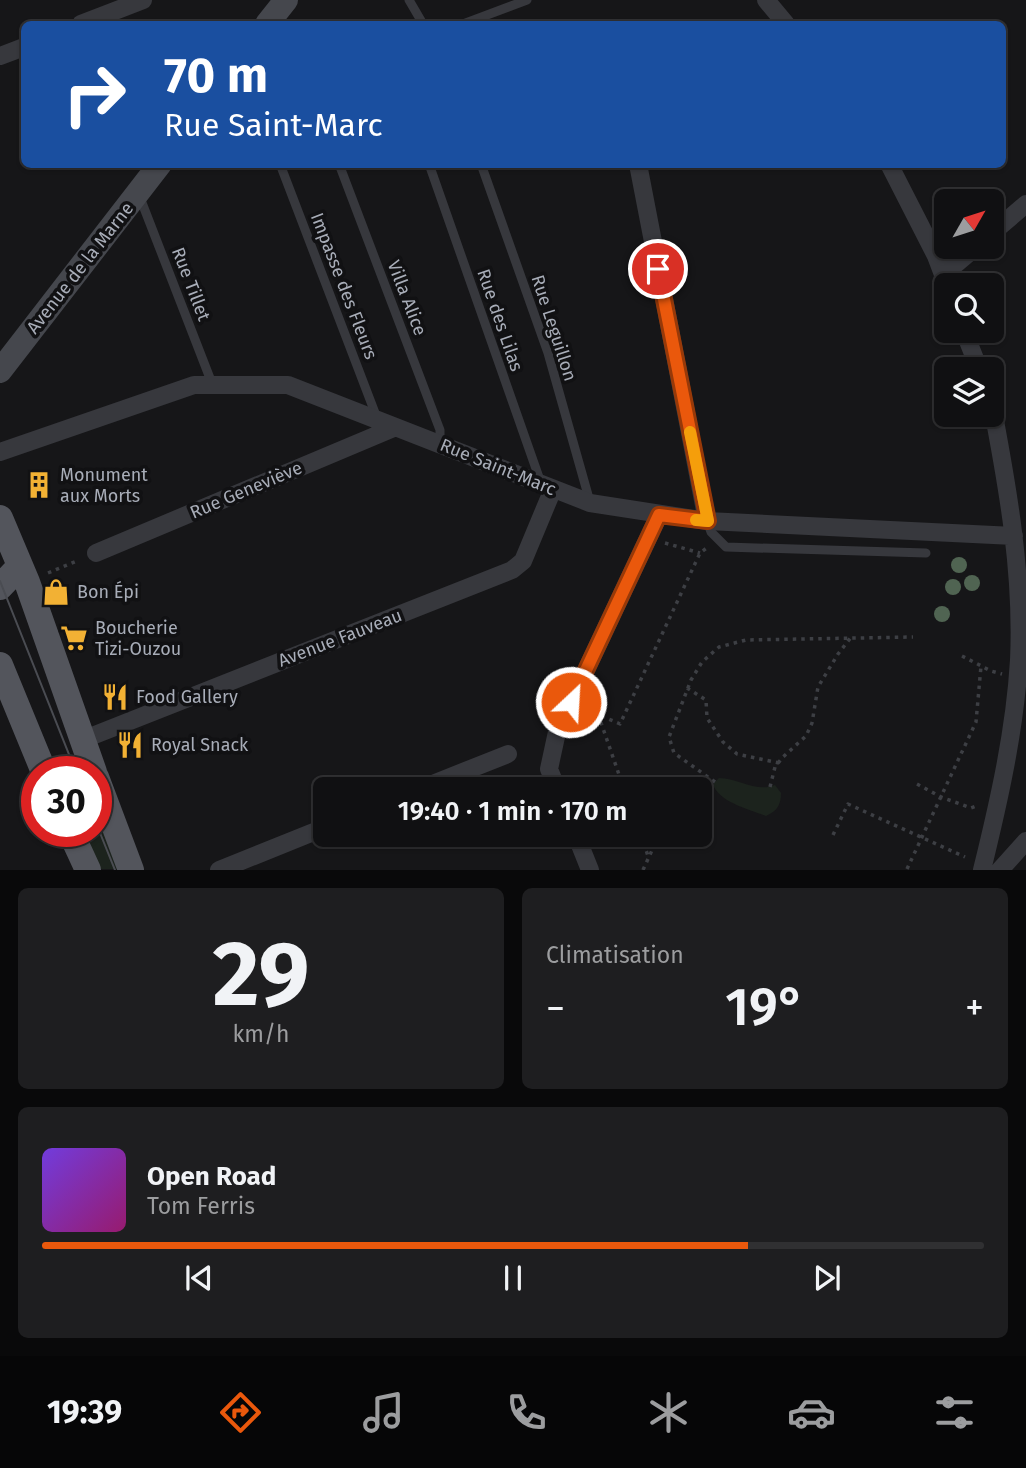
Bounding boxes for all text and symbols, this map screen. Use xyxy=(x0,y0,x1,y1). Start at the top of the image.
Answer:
text: 70 m xyxy=(164,46,268,105)
icon: right xyxy=(49,49,140,140)
text: Rue Saint-Marc xyxy=(164,106,383,144)
north arrow xyxy=(934,189,1004,259)
map controls xyxy=(934,189,1004,427)
street label: Avenue de la Marne xyxy=(22,198,138,338)
street label: Impasse des Fleurs xyxy=(306,210,382,362)
pin xyxy=(628,239,688,299)
street label: Rue Tillet xyxy=(167,244,215,324)
icon: arrive xyxy=(639,250,677,288)
street label: Villa Alice xyxy=(383,257,431,339)
street label: Rue des Lilas xyxy=(472,266,528,374)
street label: Rue Leguillon xyxy=(526,272,582,384)
button: search xyxy=(934,273,1004,343)
button: layers xyxy=(934,357,1004,427)
street label: Rue Saint-Marc xyxy=(437,434,560,500)
street label: Rue Geneviève xyxy=(187,456,305,524)
place label: Monument aux Morts xyxy=(60,464,148,507)
building icon: Monument aux Morts xyxy=(24,470,54,500)
shop icon: Bon Épi xyxy=(41,577,71,607)
place label: Bon Épi xyxy=(77,580,139,603)
street label: Avenue Fauveau xyxy=(275,604,405,672)
place label: Boucherie Tizi-Ouzou xyxy=(95,617,181,660)
supermarket icon: Boucherie Tizi-Ouzou xyxy=(59,623,89,653)
position arrow xyxy=(534,665,608,739)
restaurant icon: Food Gallery xyxy=(100,682,130,712)
place label: Food Gallery xyxy=(136,686,238,708)
restaurant icon: Royal Snack xyxy=(115,730,145,760)
place label: Royal Snack xyxy=(151,734,249,756)
speed limit sign: 30 xyxy=(21,756,112,847)
text: 19:40 · 1 min · 170 m xyxy=(398,796,627,827)
text: 29 xyxy=(212,920,310,1029)
text: Climatisation xyxy=(546,941,684,969)
text: 19° xyxy=(725,976,805,1039)
text: − xyxy=(546,985,565,1031)
text: + xyxy=(965,985,984,1031)
text: km/h xyxy=(233,1020,289,1048)
text: Open Road xyxy=(147,1161,276,1192)
text: Tom Ferris xyxy=(147,1192,255,1220)
icon: previous xyxy=(180,1259,218,1297)
icon: pause xyxy=(494,1259,532,1297)
icon: next xyxy=(808,1259,846,1297)
icon: directions xyxy=(216,1388,265,1437)
icon: music xyxy=(359,1388,408,1437)
icon: phone xyxy=(502,1388,551,1437)
icon: climate xyxy=(644,1388,693,1437)
icon: car xyxy=(787,1388,836,1437)
icon: filters xyxy=(930,1388,979,1437)
text: 19:39 xyxy=(47,1393,122,1431)

